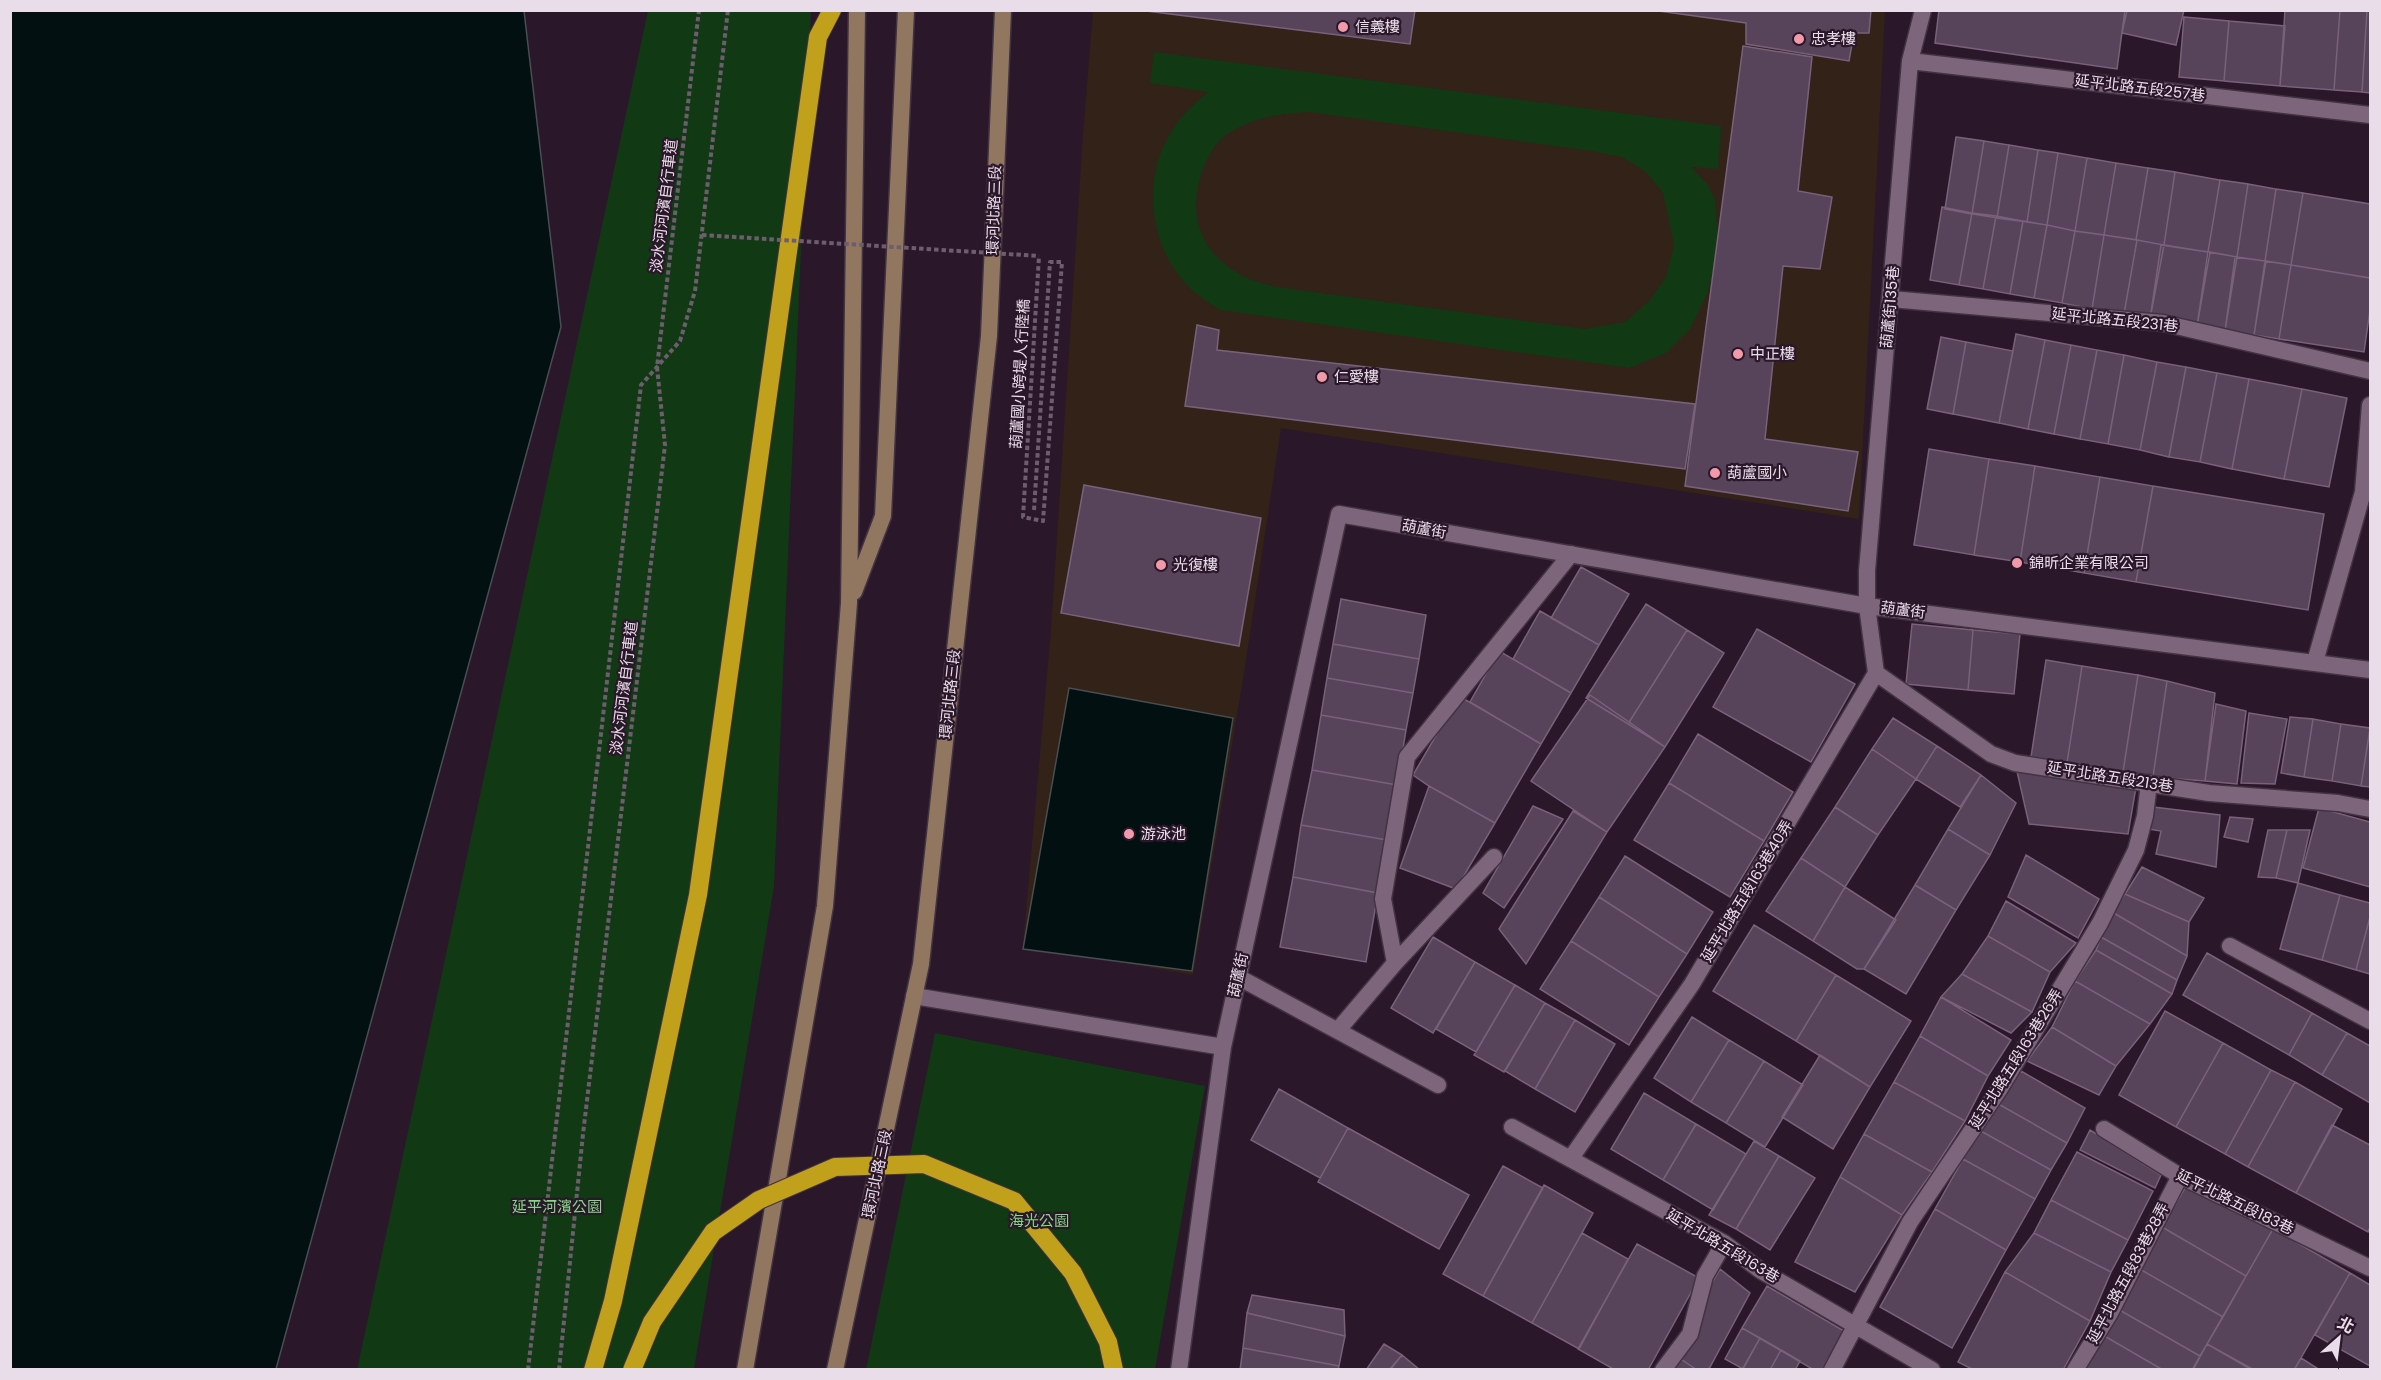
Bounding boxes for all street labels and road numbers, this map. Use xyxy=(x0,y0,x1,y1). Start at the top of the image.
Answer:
street label: 延平北路五段257巷 xyxy=(2074,69,2206,106)
street label: 淡水河河濱自行車道 xyxy=(645,138,682,274)
street label: 環河北路三段 xyxy=(981,165,1006,255)
street label: 葫蘆街135巷 xyxy=(1875,265,1904,349)
street label: 葫蘆國小跨堤人行陸橋 xyxy=(1005,299,1034,449)
street label: 延平北路五段231巷 xyxy=(2051,302,2179,337)
street label: 葫蘆街 xyxy=(1400,514,1448,543)
street label: 葫蘆街 xyxy=(1879,596,1927,623)
street label: 淡水河河濱自行車道 xyxy=(605,620,642,756)
street label: 環河北路三段 xyxy=(934,648,965,740)
street label: 延平北路五段213巷 xyxy=(2046,756,2175,797)
street label: 延平北路五段163巷40弄 xyxy=(1696,816,1797,966)
street label: 葫蘆街 xyxy=(1223,951,1252,999)
street label: 延平北路五段163巷26弄 xyxy=(1964,985,2067,1133)
street label: 環河北路三段 xyxy=(857,1128,896,1220)
street label: 延平北路五段183巷 xyxy=(2173,1164,2297,1239)
street label: 延平北路五段83巷28弄 xyxy=(2082,1199,2174,1347)
street label: 延平北路五段163巷 xyxy=(1663,1204,1784,1288)

